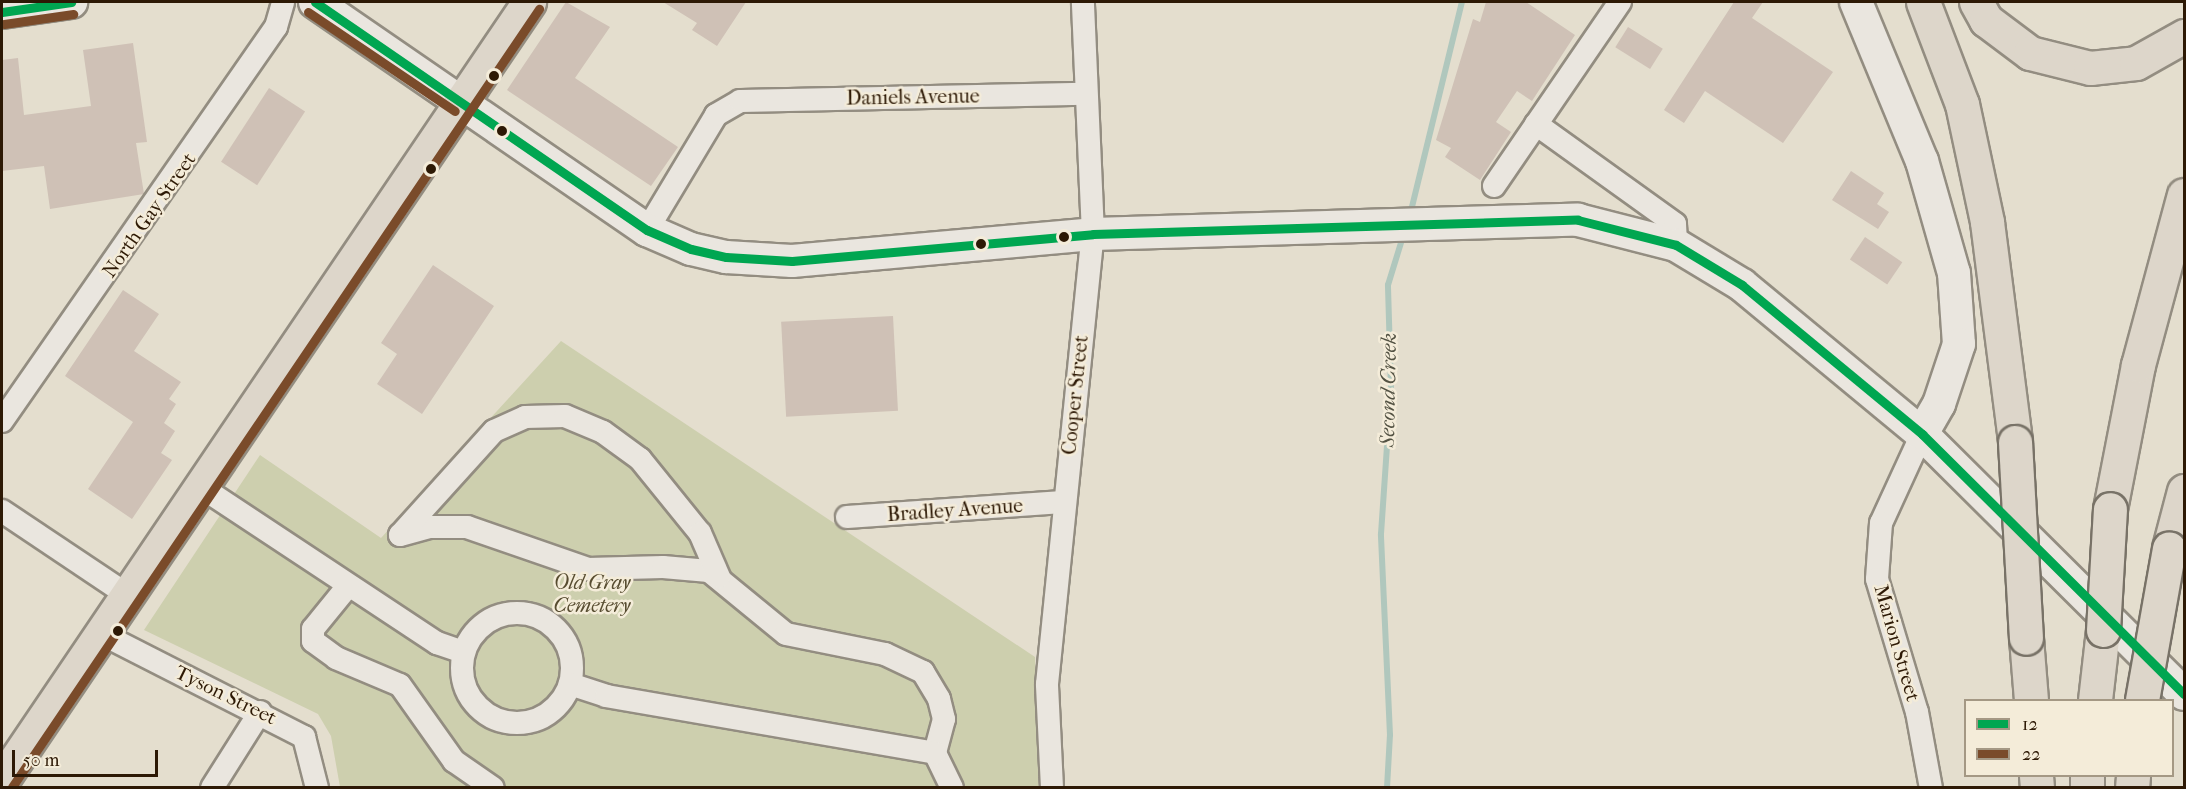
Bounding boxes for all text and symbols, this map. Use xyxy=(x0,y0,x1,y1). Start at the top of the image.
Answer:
unlabelled marker xyxy=(488,70,500,82)
street label: Daniels Avenue xyxy=(846,84,980,110)
unlabelled marker xyxy=(496,125,508,137)
street label: North Gay Street xyxy=(97,148,201,282)
unlabelled marker xyxy=(425,163,437,175)
unlabelled marker xyxy=(1058,231,1070,243)
unlabelled marker xyxy=(975,238,987,250)
water label: Second Creek xyxy=(1374,333,1402,447)
street label: Cooper Street xyxy=(1057,334,1093,456)
street label: Bradley Avenue xyxy=(886,493,1024,527)
park label: Old Gray Cemetery xyxy=(553,571,631,618)
street label: Marion Street xyxy=(1869,582,1925,704)
unlabelled marker xyxy=(112,625,124,637)
street label: Tyson Street xyxy=(171,660,281,730)
legend xyxy=(1964,699,2174,777)
text: 12 xyxy=(2022,714,2038,735)
scale bar xyxy=(15,738,160,776)
text: 22 xyxy=(2022,744,2041,765)
text: 50 m xyxy=(23,750,59,771)

